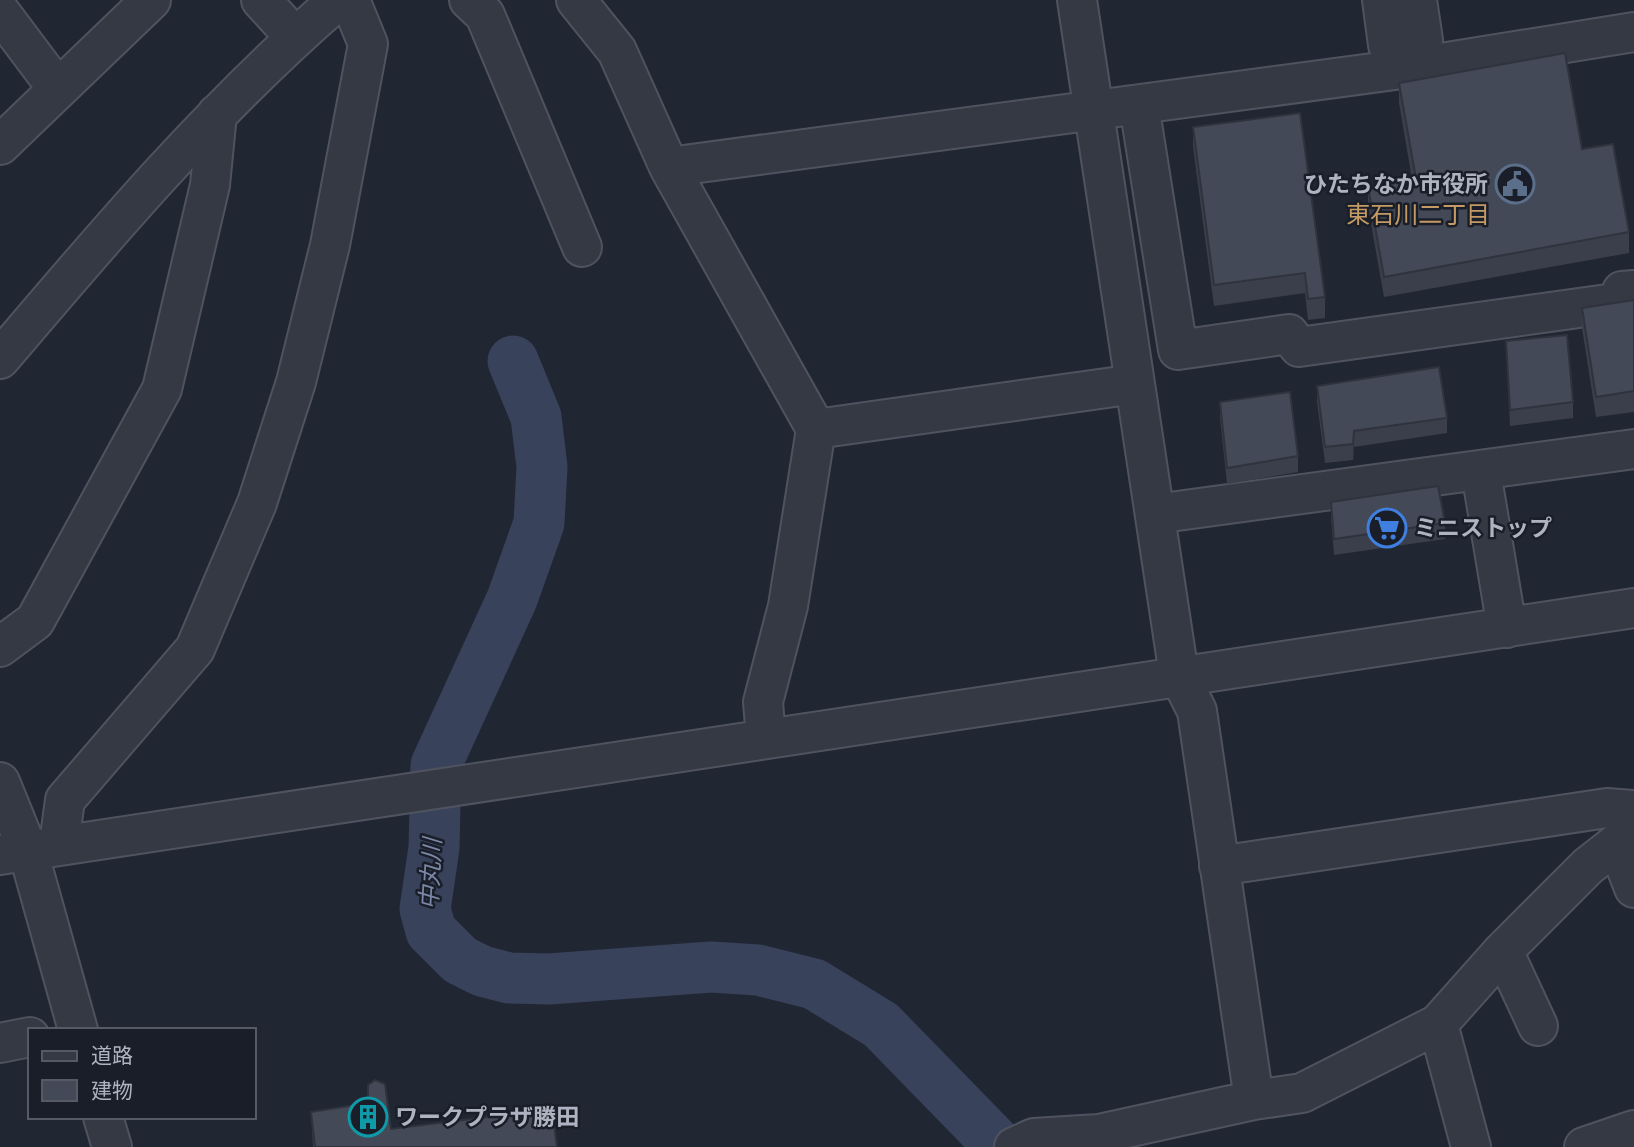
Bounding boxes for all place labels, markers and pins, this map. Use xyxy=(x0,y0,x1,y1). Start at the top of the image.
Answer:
public building icon: ひたちなか市役所 xyxy=(1494,163,1536,205)
place label: ひたちなか市役所 xyxy=(1304,170,1488,198)
supermarket icon: ミニストップ xyxy=(1366,507,1408,549)
place label: ミニストップ xyxy=(1414,514,1552,542)
building icon: ワークプラザ勝田 xyxy=(347,1096,389,1138)
place label: ワークプラザ勝田 xyxy=(395,1103,579,1131)

